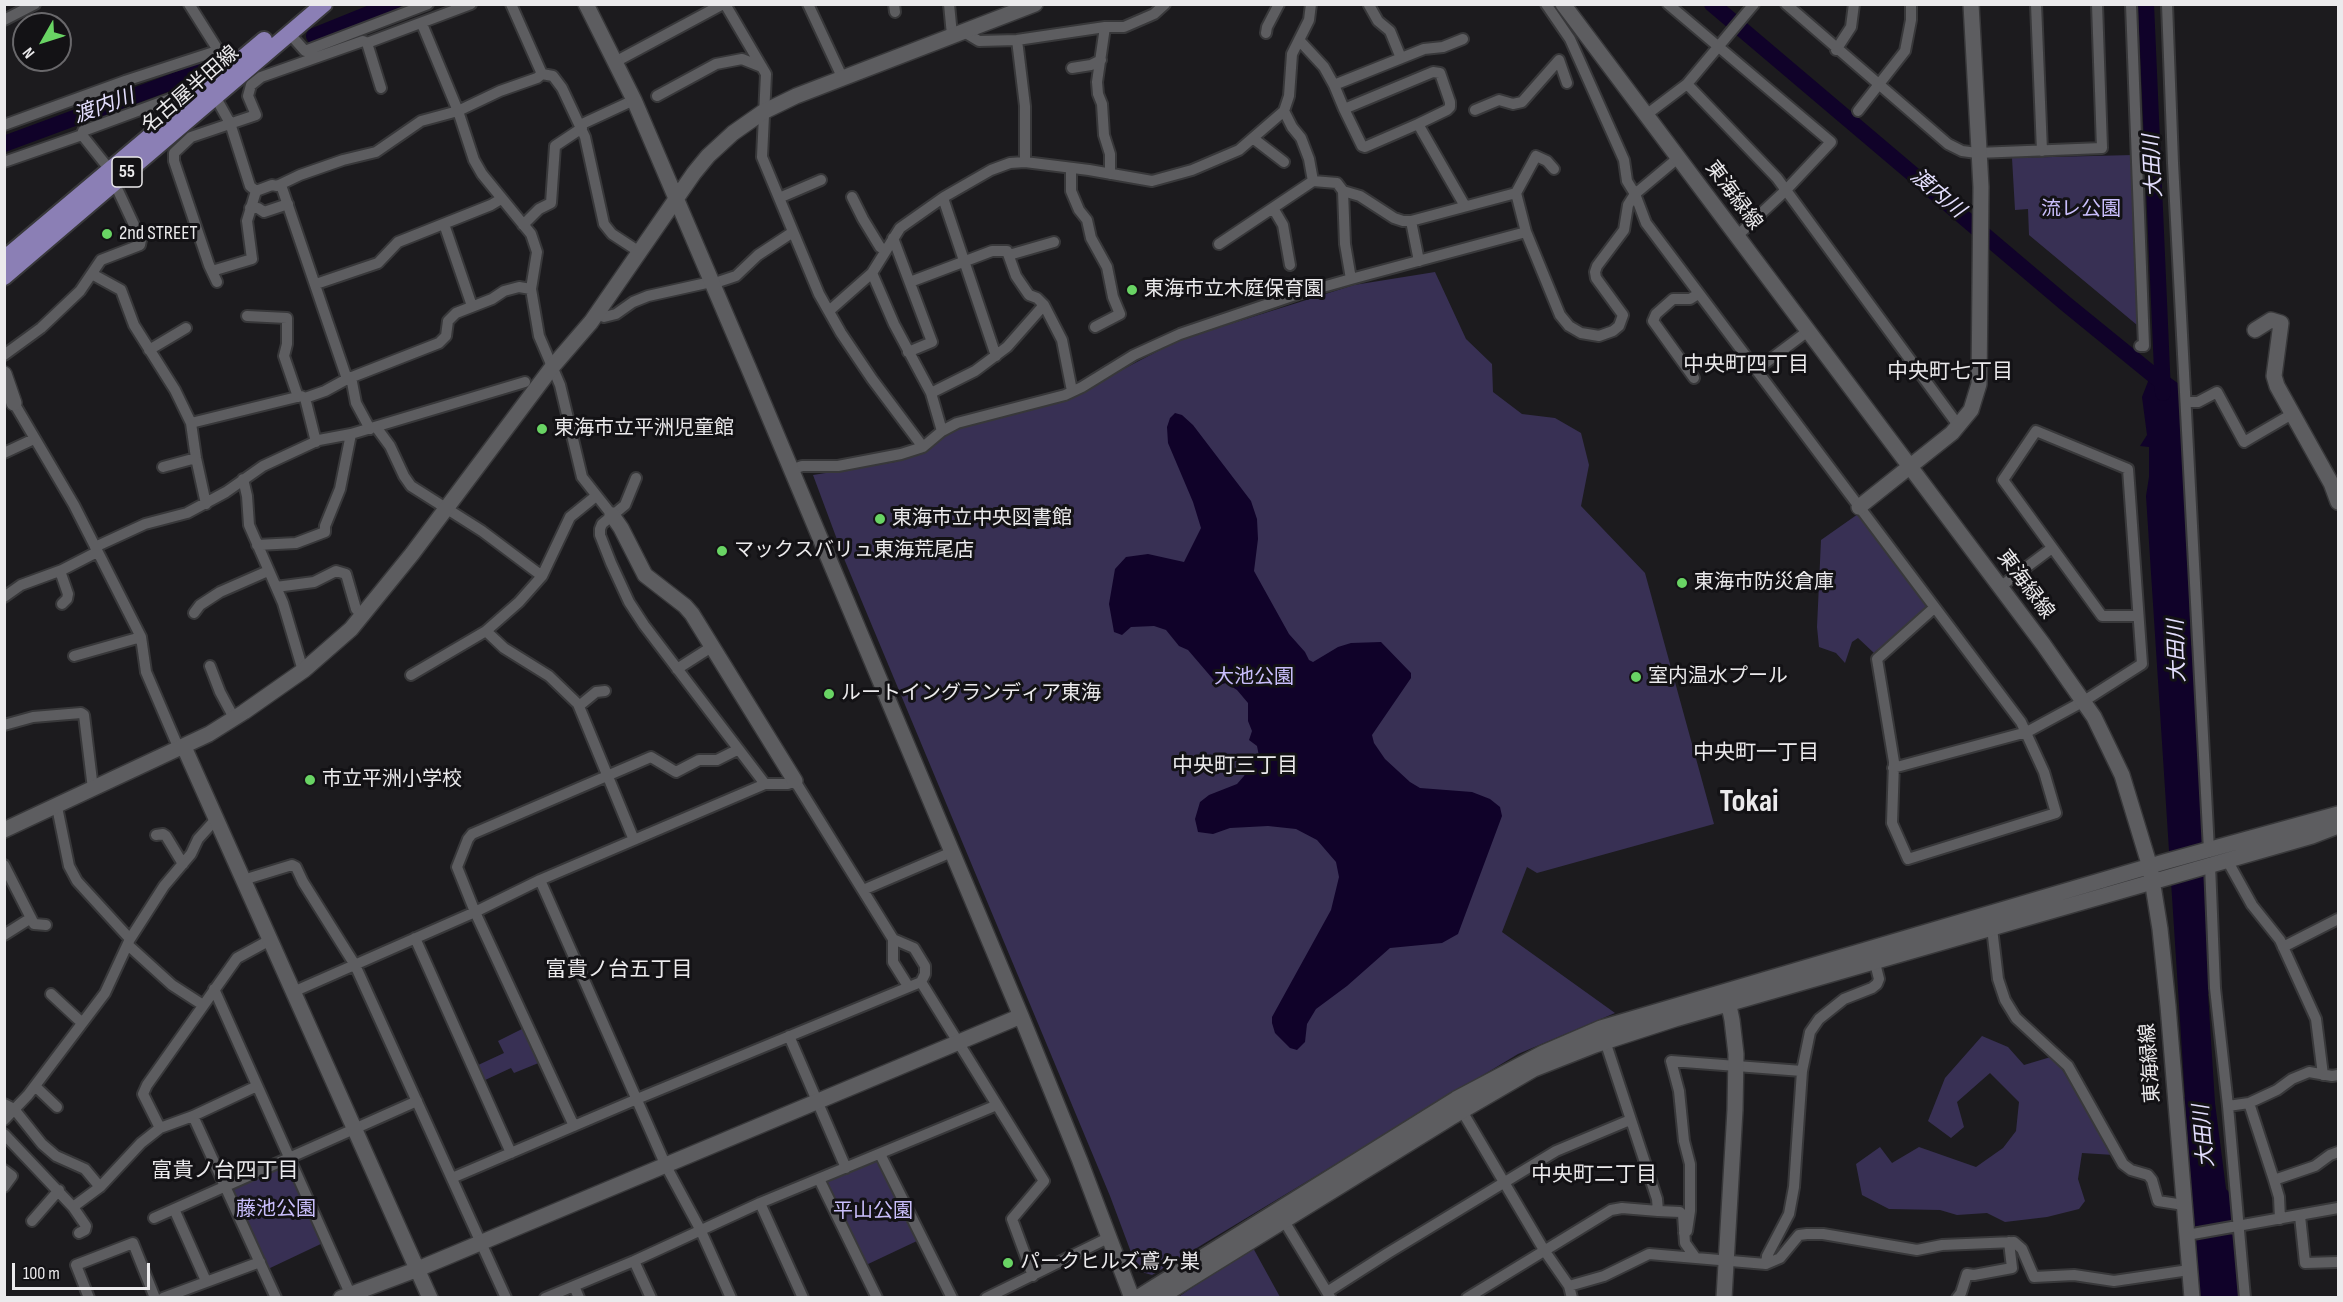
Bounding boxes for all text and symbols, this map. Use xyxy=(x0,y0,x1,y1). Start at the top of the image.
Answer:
north arrow xyxy=(12,12,72,72)
street label: 名古屋半田線 xyxy=(138,42,244,138)
text: N xyxy=(19,43,39,62)
water label: 渡内川 xyxy=(70,84,138,130)
water label: 大田川 xyxy=(2140,134,2168,198)
road number: 55 xyxy=(112,157,142,187)
street label: 東海緑線 xyxy=(1699,157,1767,235)
water label: 渡内川 xyxy=(1905,164,1969,224)
park label: 流レ公園 xyxy=(2041,198,2121,222)
place label: 2nd STREET xyxy=(119,222,198,246)
marker: 2nd STREET xyxy=(100,227,114,241)
place label: 東海市立木庭保育園 xyxy=(1144,278,1324,302)
marker: 東海市立木庭保育園 xyxy=(1125,283,1139,297)
district label: 中央町四丁目 xyxy=(1683,353,1809,379)
district label: 中央町七丁目 xyxy=(1887,360,2013,386)
place label: 東海市立平洲児童館 xyxy=(554,417,734,441)
marker: 東海市立平洲児童館 xyxy=(535,422,549,436)
place label: 東海市立中央図書館 xyxy=(892,507,1072,531)
marker: 東海市立中央図書館 xyxy=(873,512,887,526)
place label: マックスバリュ東海荒尾店 xyxy=(734,539,974,563)
marker: マックスバリュ東海荒尾店 xyxy=(715,544,729,558)
street label: 東海緑線 xyxy=(1991,546,2059,624)
place label: 東海市防災倉庫 xyxy=(1694,571,1834,595)
marker: 東海市防災倉庫 xyxy=(1675,576,1689,590)
water label: 大田川 xyxy=(2164,619,2192,683)
place label: 室内温水プール xyxy=(1648,665,1788,689)
park label: 大池公園 xyxy=(1214,666,1294,690)
marker: 室内温水プール xyxy=(1629,670,1643,684)
place label: ルートイングランディア東海 xyxy=(841,682,1101,706)
marker: ルートイングランディア東海 xyxy=(822,687,836,701)
district label: 中央町一丁目 xyxy=(1693,741,1819,767)
district label: 中央町三丁目 xyxy=(1172,754,1298,780)
place label: 市立平洲小学校 xyxy=(322,768,462,792)
marker: 市立平洲小学校 xyxy=(303,773,317,787)
district label: Tokai xyxy=(1720,784,1778,822)
district label: 富貴ノ台五丁目 xyxy=(546,958,692,984)
street label: 東海緑線 xyxy=(2136,1022,2166,1104)
water label: 大田川 xyxy=(2190,1104,2220,1168)
district label: 富貴ノ台四丁目 xyxy=(152,1159,298,1185)
district label: 中央町二丁目 xyxy=(1531,1163,1657,1189)
park label: 藤池公園 xyxy=(236,1198,316,1222)
park label: 平山公園 xyxy=(833,1200,913,1224)
scale bar xyxy=(15,1251,153,1289)
place label: パークヒルズ鳶ヶ巣 xyxy=(1020,1251,1200,1275)
marker: パークヒルズ鳶ヶ巣 xyxy=(1001,1256,1015,1270)
text: 100 m xyxy=(23,1263,60,1284)

